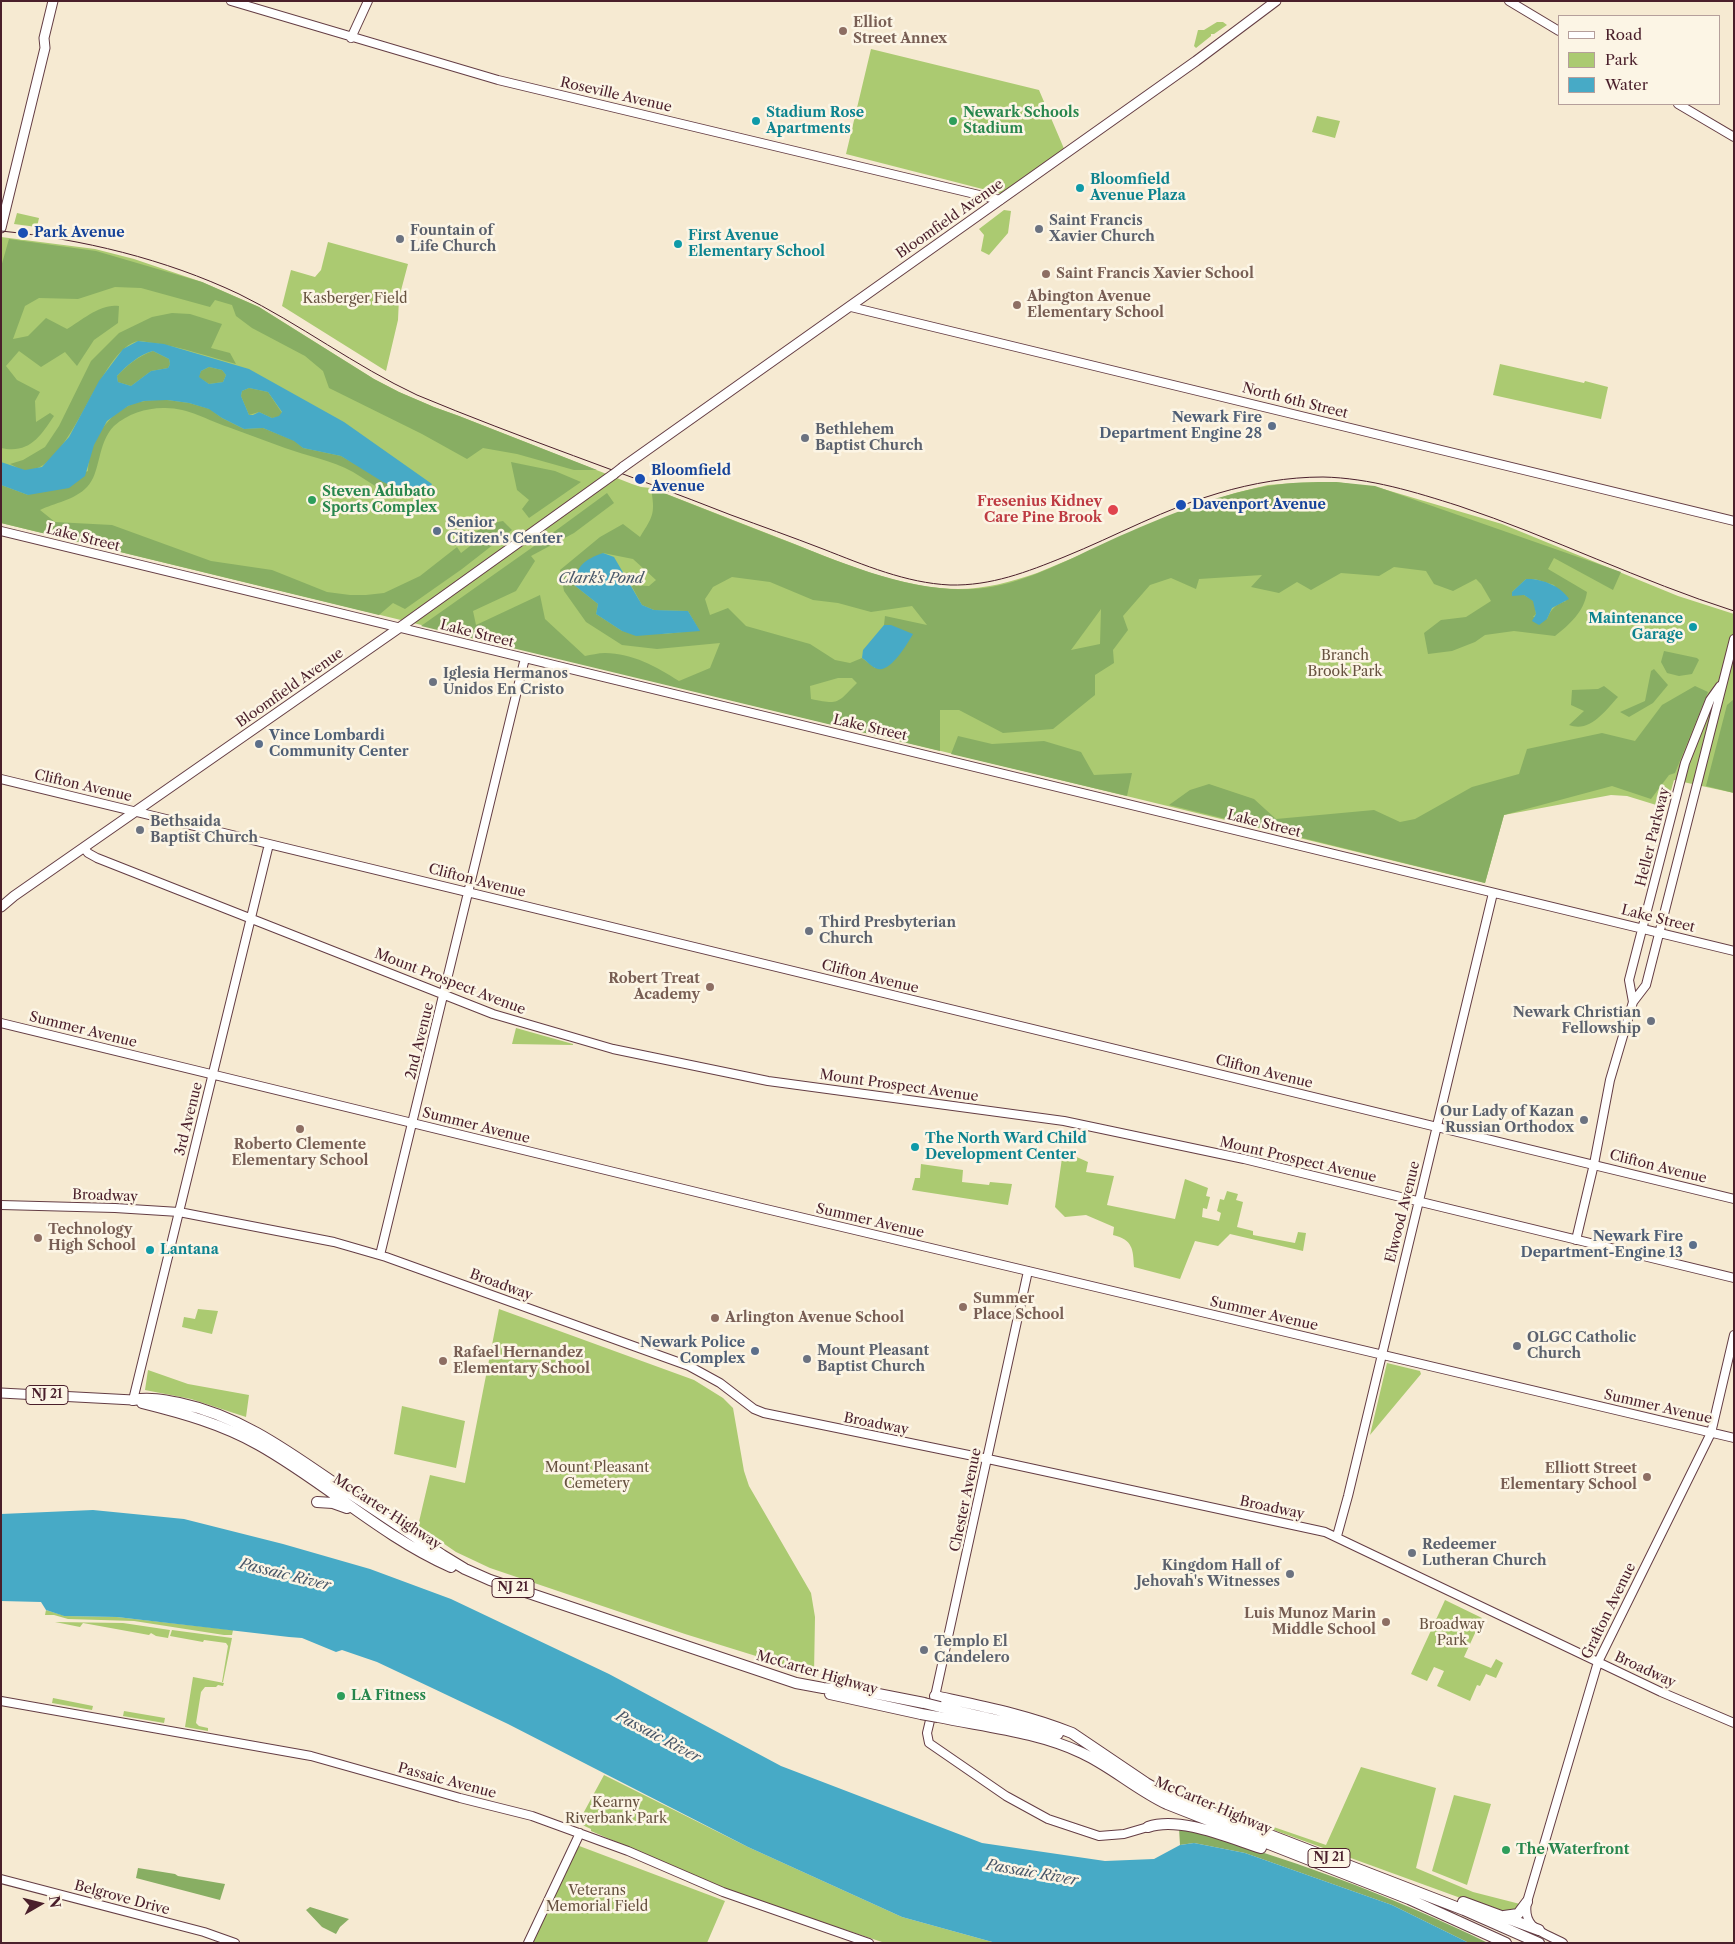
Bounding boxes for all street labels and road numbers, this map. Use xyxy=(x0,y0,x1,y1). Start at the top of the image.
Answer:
street label: Roseville Avenue xyxy=(559,74,673,116)
street label: Bloomfield Avenue xyxy=(893,176,1007,262)
street label: North 6th Street xyxy=(1240,380,1350,422)
street label: Lake Street xyxy=(44,521,122,555)
street label: Lake Street xyxy=(438,617,516,651)
street label: Bloomfield Avenue xyxy=(233,645,347,731)
street label: Lake Street xyxy=(831,711,909,745)
street label: Clifton Avenue xyxy=(33,767,133,805)
street label: Heller Parkway xyxy=(1633,786,1673,888)
street label: Lake Street xyxy=(1225,807,1303,841)
street label: Clifton Avenue xyxy=(427,861,527,901)
street label: Lake Street xyxy=(1619,902,1697,936)
street label: Mount Prospect Avenue xyxy=(372,945,528,1019)
street label: Clifton Avenue xyxy=(820,957,920,997)
street label: 2nd Avenue xyxy=(402,1001,438,1081)
street label: Summer Avenue xyxy=(27,1009,139,1051)
street label: Clifton Avenue xyxy=(1214,1052,1314,1092)
street label: Mount Prospect Avenue xyxy=(818,1067,980,1105)
street label: 3rd Avenue xyxy=(172,1080,206,1158)
street label: Summer Avenue xyxy=(420,1105,532,1147)
street label: Mount Prospect Avenue xyxy=(1218,1134,1378,1186)
street label: Clifton Avenue xyxy=(1608,1147,1708,1187)
street label: Elwood Avenue xyxy=(1382,1159,1424,1265)
street label: Broadway xyxy=(72,1186,138,1206)
street label: Summer Avenue xyxy=(814,1200,926,1242)
street label: Broadway xyxy=(467,1266,535,1304)
street label: Summer Avenue xyxy=(1208,1293,1320,1335)
road number: NJ 21 xyxy=(26,1386,68,1404)
street label: Summer Avenue xyxy=(1602,1386,1714,1428)
street label: Broadway xyxy=(842,1409,910,1439)
street label: Chester Avenue xyxy=(947,1447,985,1553)
street label: McCarter Highway xyxy=(330,1471,444,1553)
street label: Broadway xyxy=(1238,1493,1306,1523)
street label: Grafton Avenue xyxy=(1578,1560,1640,1662)
road number: NJ 21 xyxy=(492,1579,534,1598)
street label: McCarter Highway xyxy=(754,1648,880,1698)
street label: Broadway xyxy=(1612,1648,1678,1692)
street label: Passaic Avenue xyxy=(396,1760,498,1802)
street label: McCarter Highway xyxy=(1152,1774,1274,1838)
road number: NJ 21 xyxy=(1308,1849,1350,1868)
street label: Belgrove Drive xyxy=(72,1877,172,1919)

